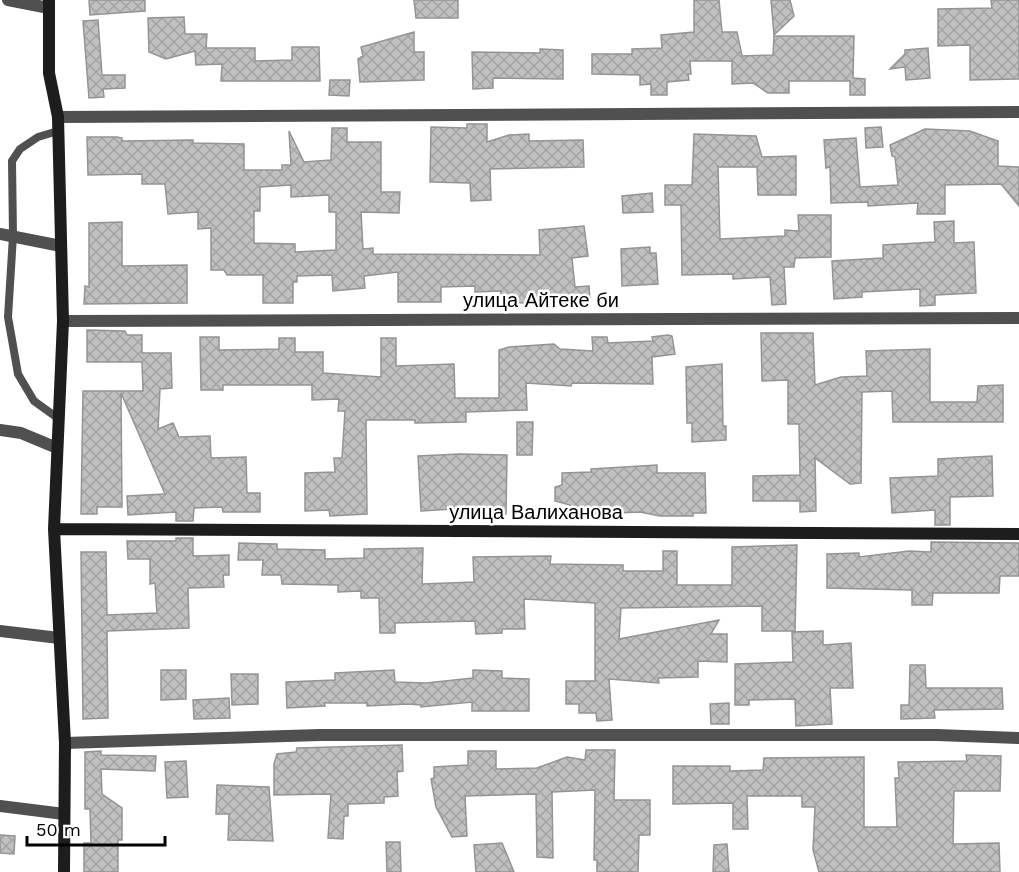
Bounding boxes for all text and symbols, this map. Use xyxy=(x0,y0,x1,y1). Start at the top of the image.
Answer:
street label: улица Айтеке би xyxy=(463,288,619,312)
street label: улица Валиханова xyxy=(449,500,624,524)
scale bar xyxy=(27,809,165,847)
text: 50 m xyxy=(36,819,81,840)

